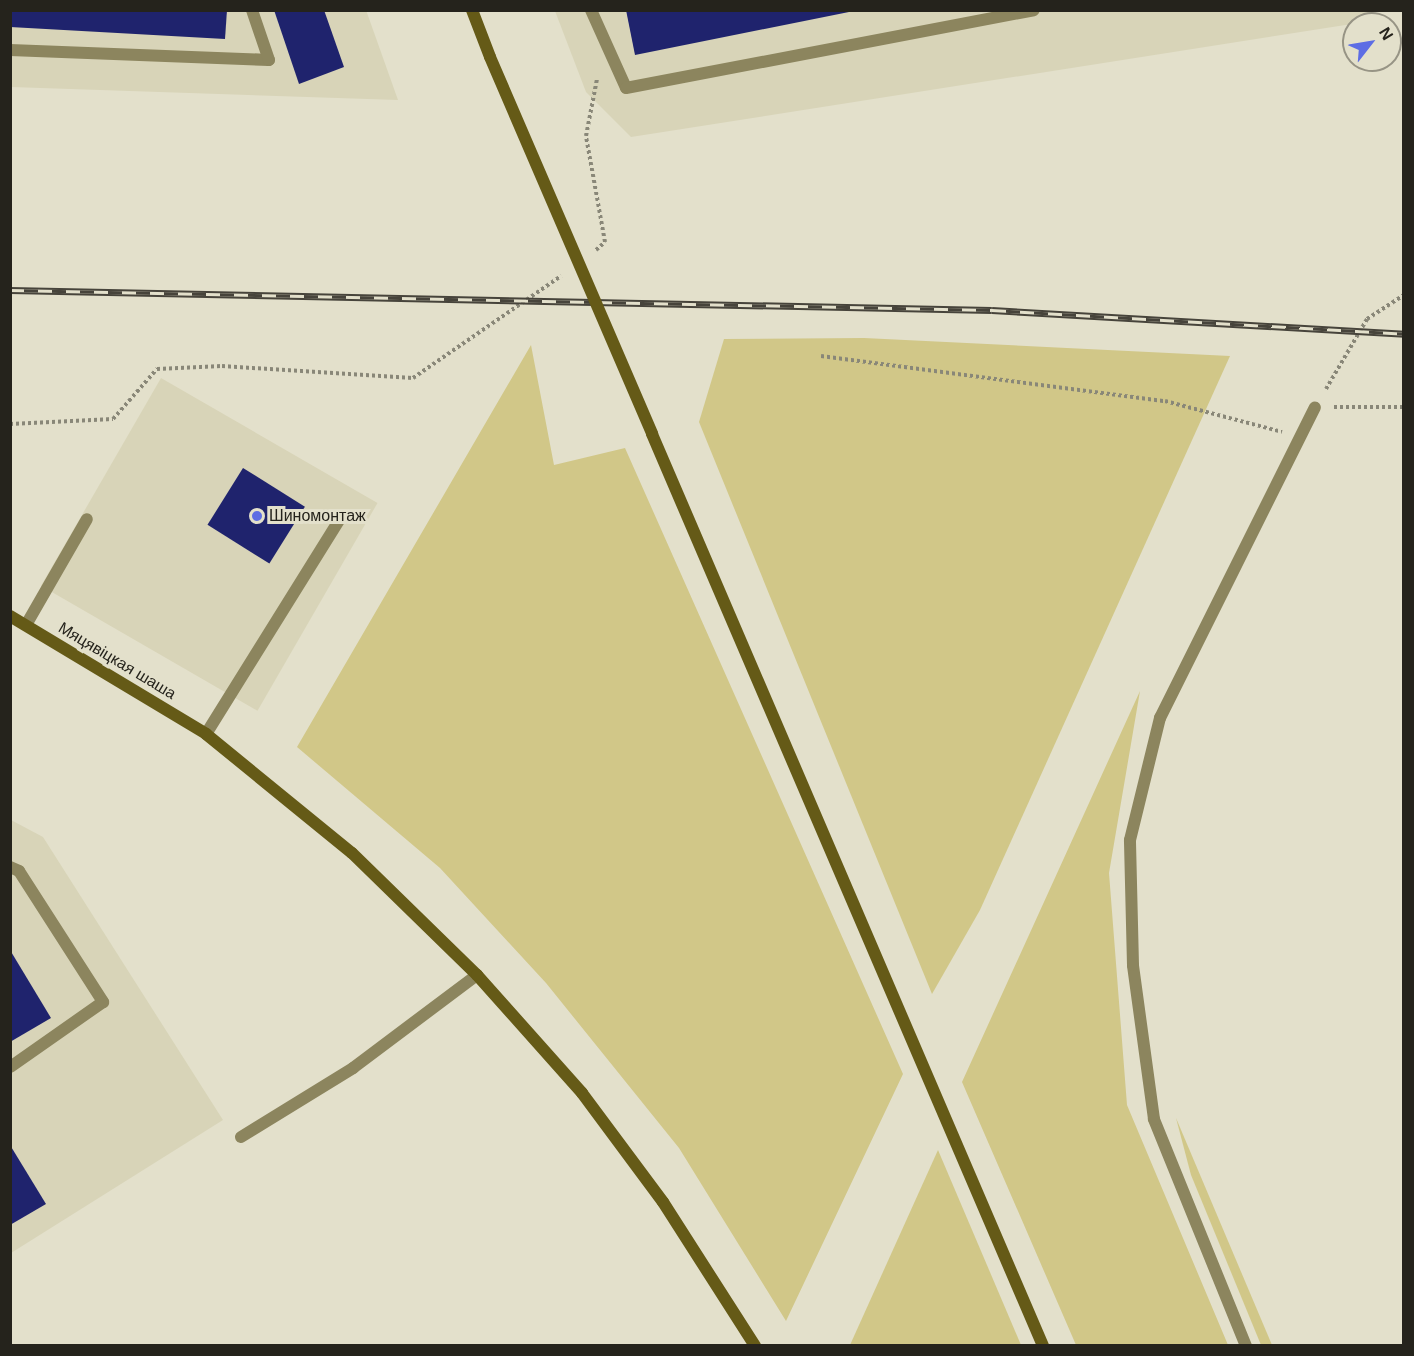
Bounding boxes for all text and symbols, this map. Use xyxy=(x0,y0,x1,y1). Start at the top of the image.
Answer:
north arrow xyxy=(1342,12,1402,72)
text: N xyxy=(1376,24,1396,43)
place label: Шиномонтаж xyxy=(269,506,366,526)
marker: Шиномонтаж xyxy=(250,509,264,523)
street label: Мяцявіцкая шаша xyxy=(55,618,179,704)

